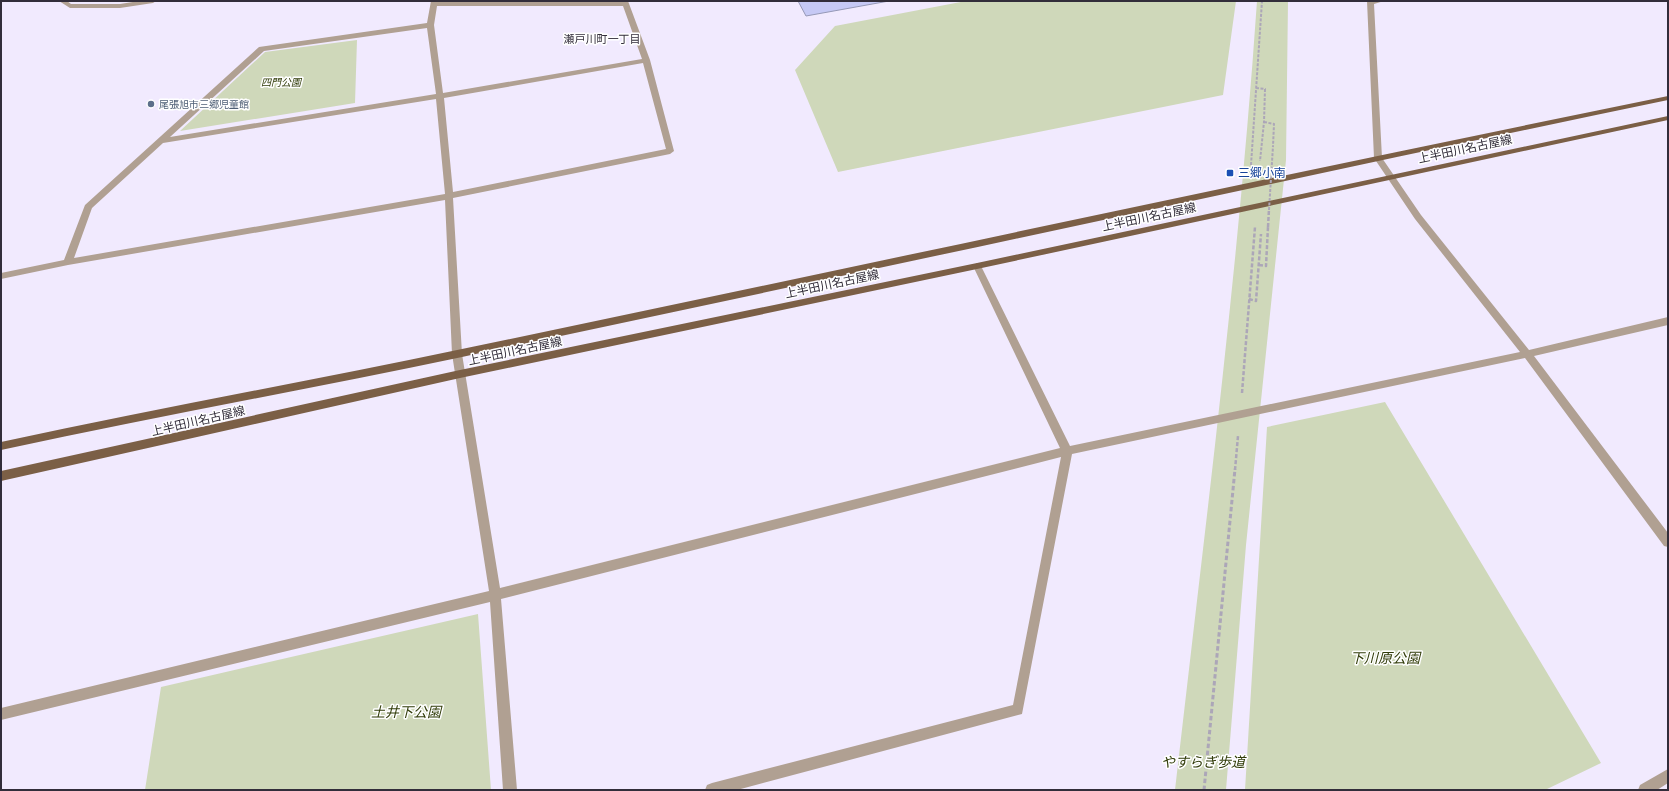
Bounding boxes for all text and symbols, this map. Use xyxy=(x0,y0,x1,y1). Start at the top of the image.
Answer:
district label: 瀬戸川町一丁目 xyxy=(564,33,641,45)
park label: 四門公園 xyxy=(261,77,303,88)
marker: 尾張旭市三郷児童館 xyxy=(146,99,156,109)
place label: 尾張旭市三郷児童館 xyxy=(159,99,249,110)
street label: 上半田川名古屋線 xyxy=(1417,132,1513,166)
place label: 三郷小南 xyxy=(1238,166,1286,180)
marker: 三郷小南 xyxy=(1225,168,1235,178)
street label: 上半田川名古屋線 xyxy=(1101,200,1197,234)
street label: 上半田川名古屋線 xyxy=(784,267,880,301)
street label: 上半田川名古屋線 xyxy=(467,334,563,368)
street label: 上半田川名古屋線 xyxy=(150,403,246,439)
park label: 下川原公園 xyxy=(1350,651,1422,666)
park label: 土井下公園 xyxy=(371,705,443,720)
park label: やすらぎ歩道 xyxy=(1161,755,1247,770)

